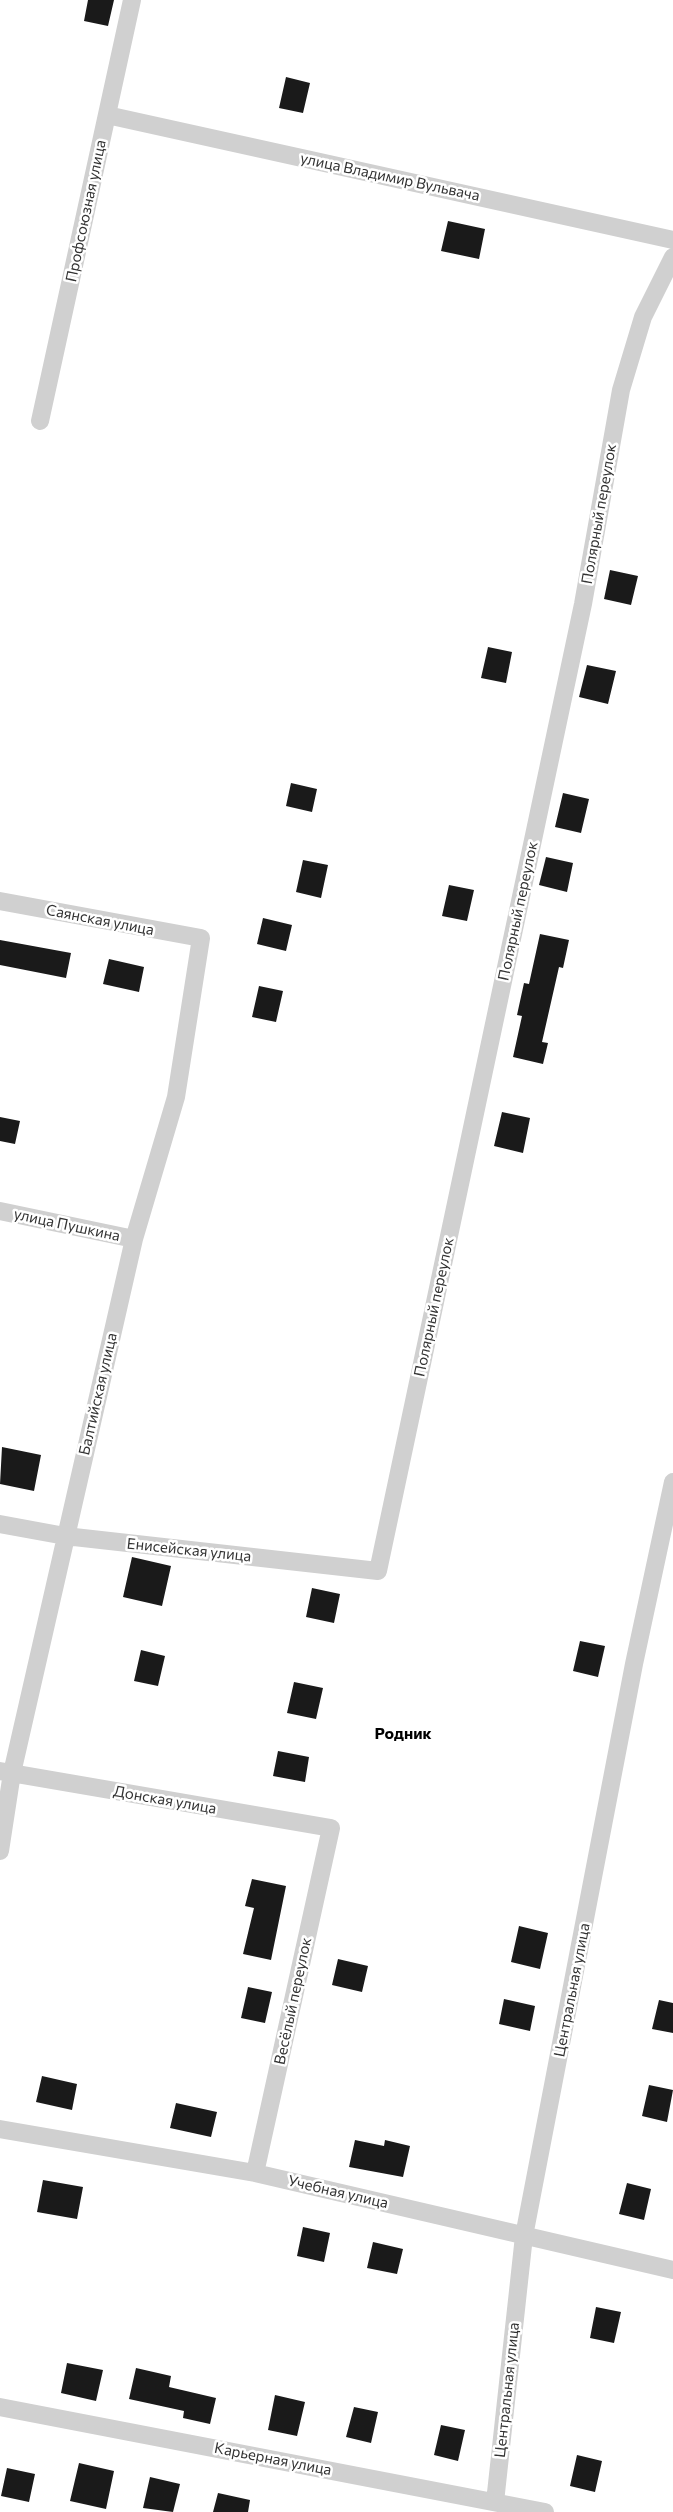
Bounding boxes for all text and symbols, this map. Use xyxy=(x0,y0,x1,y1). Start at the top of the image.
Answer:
street label: Профсоюзная улица xyxy=(62,138,110,284)
street label: улица Владимир Вульвача xyxy=(299,149,481,205)
street label: Полярный переулок xyxy=(578,442,620,586)
street label: Полярный переулок xyxy=(494,840,542,982)
street label: Саянская улица xyxy=(45,901,155,939)
street label: улица Пушкина xyxy=(12,1205,122,1245)
street label: Полярный переулок xyxy=(410,1236,458,1378)
street label: Балтийская улица xyxy=(75,1331,121,1457)
street label: Енисейская улица xyxy=(126,1535,252,1565)
district label: Родник xyxy=(374,1724,432,1744)
street label: Донская улица xyxy=(112,1782,218,1818)
street label: Центральная улица xyxy=(550,1922,594,2058)
street label: Весёлый переулок xyxy=(271,1936,315,2066)
street label: Учебная улица xyxy=(286,2172,390,2212)
street label: Центральная улица xyxy=(491,2321,523,2459)
street label: Карьерная улица xyxy=(213,2439,333,2479)

